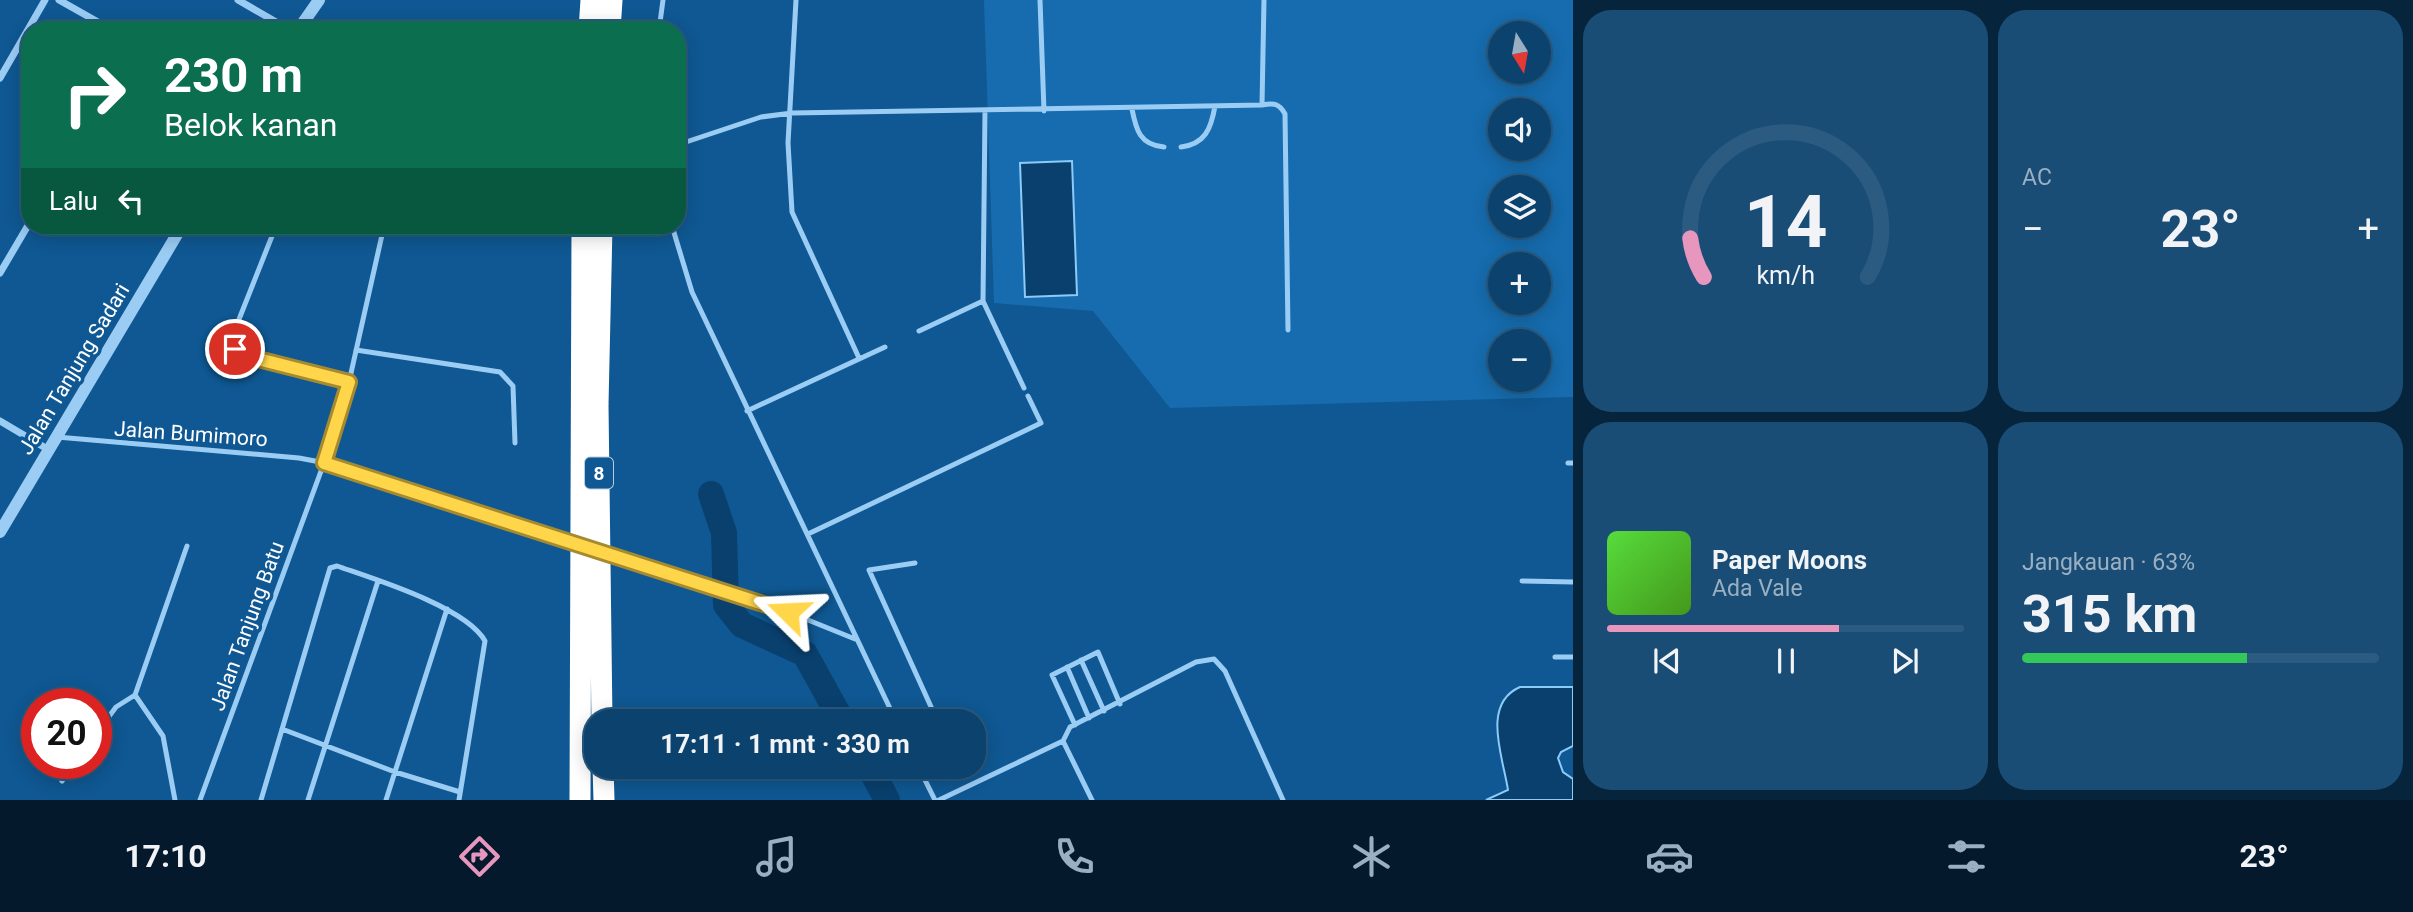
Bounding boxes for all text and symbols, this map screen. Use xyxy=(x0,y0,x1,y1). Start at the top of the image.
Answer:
north arrow xyxy=(1488,21,1550,84)
map controls xyxy=(1488,21,1551,392)
text: 230 m xyxy=(164,47,303,104)
icon: right xyxy=(49,49,140,140)
button: sound xyxy=(1488,98,1551,161)
text: Belok kanan xyxy=(164,106,337,144)
text: AC xyxy=(2022,164,2052,191)
button: layers xyxy=(1488,175,1551,238)
text: 14 xyxy=(1744,179,1827,265)
icon: left xyxy=(112,182,150,220)
text: Lalu xyxy=(49,186,98,216)
text: 23° xyxy=(2161,199,2241,260)
text: − xyxy=(2022,207,2044,251)
text: + xyxy=(2357,207,2379,251)
button: + xyxy=(1488,252,1551,315)
text: km/h xyxy=(1756,261,1815,290)
street label: Jalan Tanjung Sadari xyxy=(14,279,134,459)
pin xyxy=(205,319,265,379)
button: − xyxy=(1488,329,1551,392)
icon: arrive xyxy=(216,330,254,368)
street label: Jalan Bumimoro xyxy=(113,417,269,451)
road number: 8 xyxy=(585,458,613,488)
street label: Jalan Tanjung Batu xyxy=(205,538,289,714)
text: Paper Moons xyxy=(1712,545,1867,575)
text: Jangkauan · 63% xyxy=(2022,549,2195,576)
position arrow xyxy=(751,575,825,649)
text: Ada Vale xyxy=(1712,575,1803,602)
text: 315 km xyxy=(2022,584,2197,645)
icon: previous xyxy=(1648,642,1686,680)
icon: pause xyxy=(1767,642,1805,680)
icon: next xyxy=(1886,642,1924,680)
speed limit sign: 20 xyxy=(21,688,112,779)
text: 17:11 · 1 mnt · 330 m xyxy=(660,729,910,759)
icon: directions xyxy=(455,832,504,881)
icon: music xyxy=(752,832,801,881)
icon: phone xyxy=(1050,832,1099,881)
icon: climate xyxy=(1347,832,1396,881)
icon: car xyxy=(1645,832,1694,881)
icon: filters xyxy=(1942,832,1991,881)
text: 17:10 xyxy=(124,837,207,875)
text: 23° xyxy=(2240,837,2289,875)

